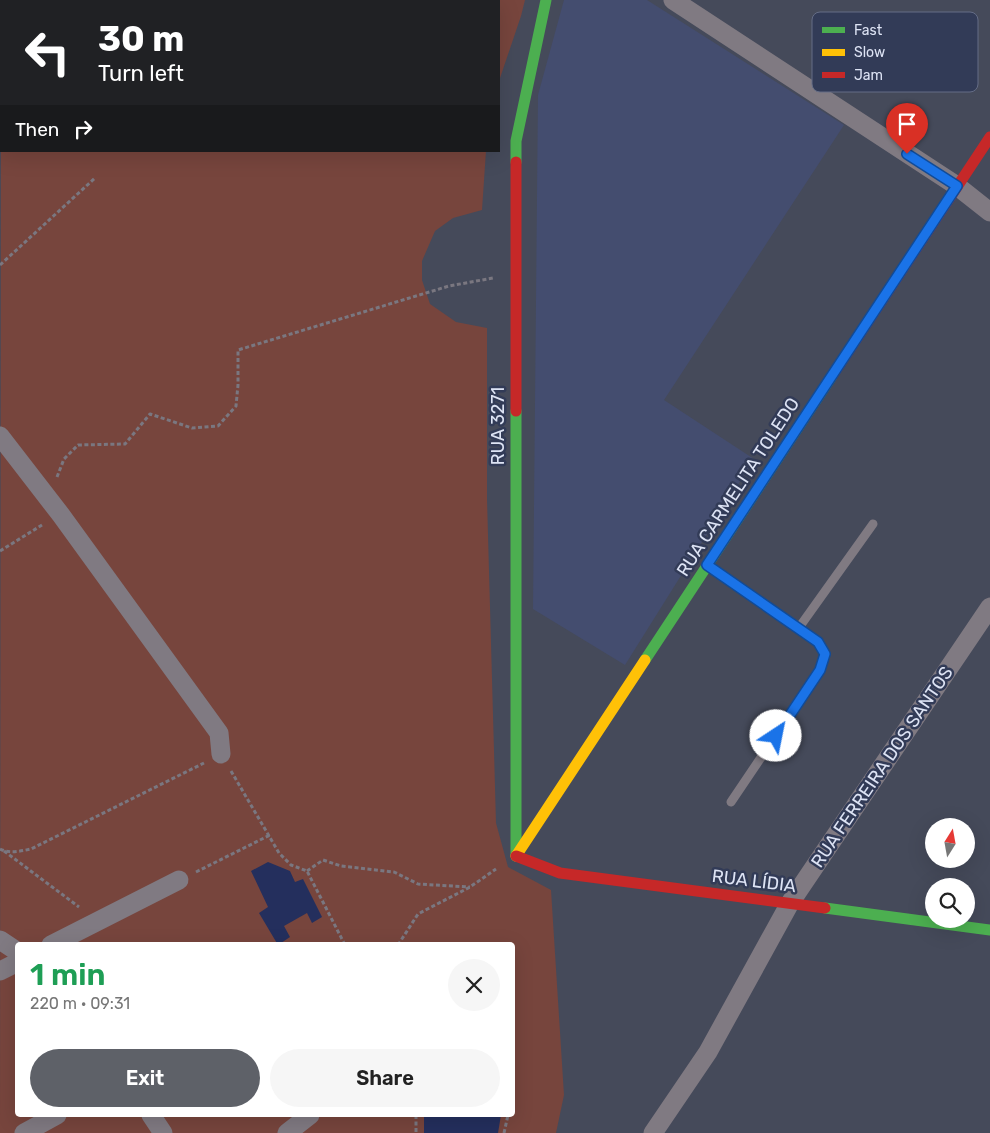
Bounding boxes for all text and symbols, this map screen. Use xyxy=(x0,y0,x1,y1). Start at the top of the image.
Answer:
legend xyxy=(812,12,978,92)
text: 30 m xyxy=(98,18,184,60)
icon: left xyxy=(15,20,80,85)
text: Fast xyxy=(854,22,883,39)
text: Slow xyxy=(854,44,885,61)
text: Turn left xyxy=(98,60,184,87)
text: Jam xyxy=(854,67,883,84)
pin xyxy=(886,103,928,154)
icon: arrive xyxy=(893,110,921,138)
icon: right xyxy=(69,115,97,143)
text: Then xyxy=(15,118,59,141)
street label: RUA 3271 xyxy=(487,387,509,465)
street label: RUA CARMELITA TOLEDO xyxy=(672,393,804,581)
street label: RUA FERREIRA DOS SANTOS xyxy=(806,662,958,872)
position arrow xyxy=(749,709,801,761)
north arrow xyxy=(925,818,975,868)
map controls xyxy=(925,818,975,928)
street label: RUA LÍDIA xyxy=(711,865,797,897)
button: search xyxy=(925,878,975,928)
text: 1 min xyxy=(30,957,105,993)
button: close xyxy=(448,959,500,1011)
text: 220 m · 09:31 xyxy=(30,994,130,1013)
button: Exit xyxy=(30,1049,260,1107)
button: Share xyxy=(270,1049,500,1107)

